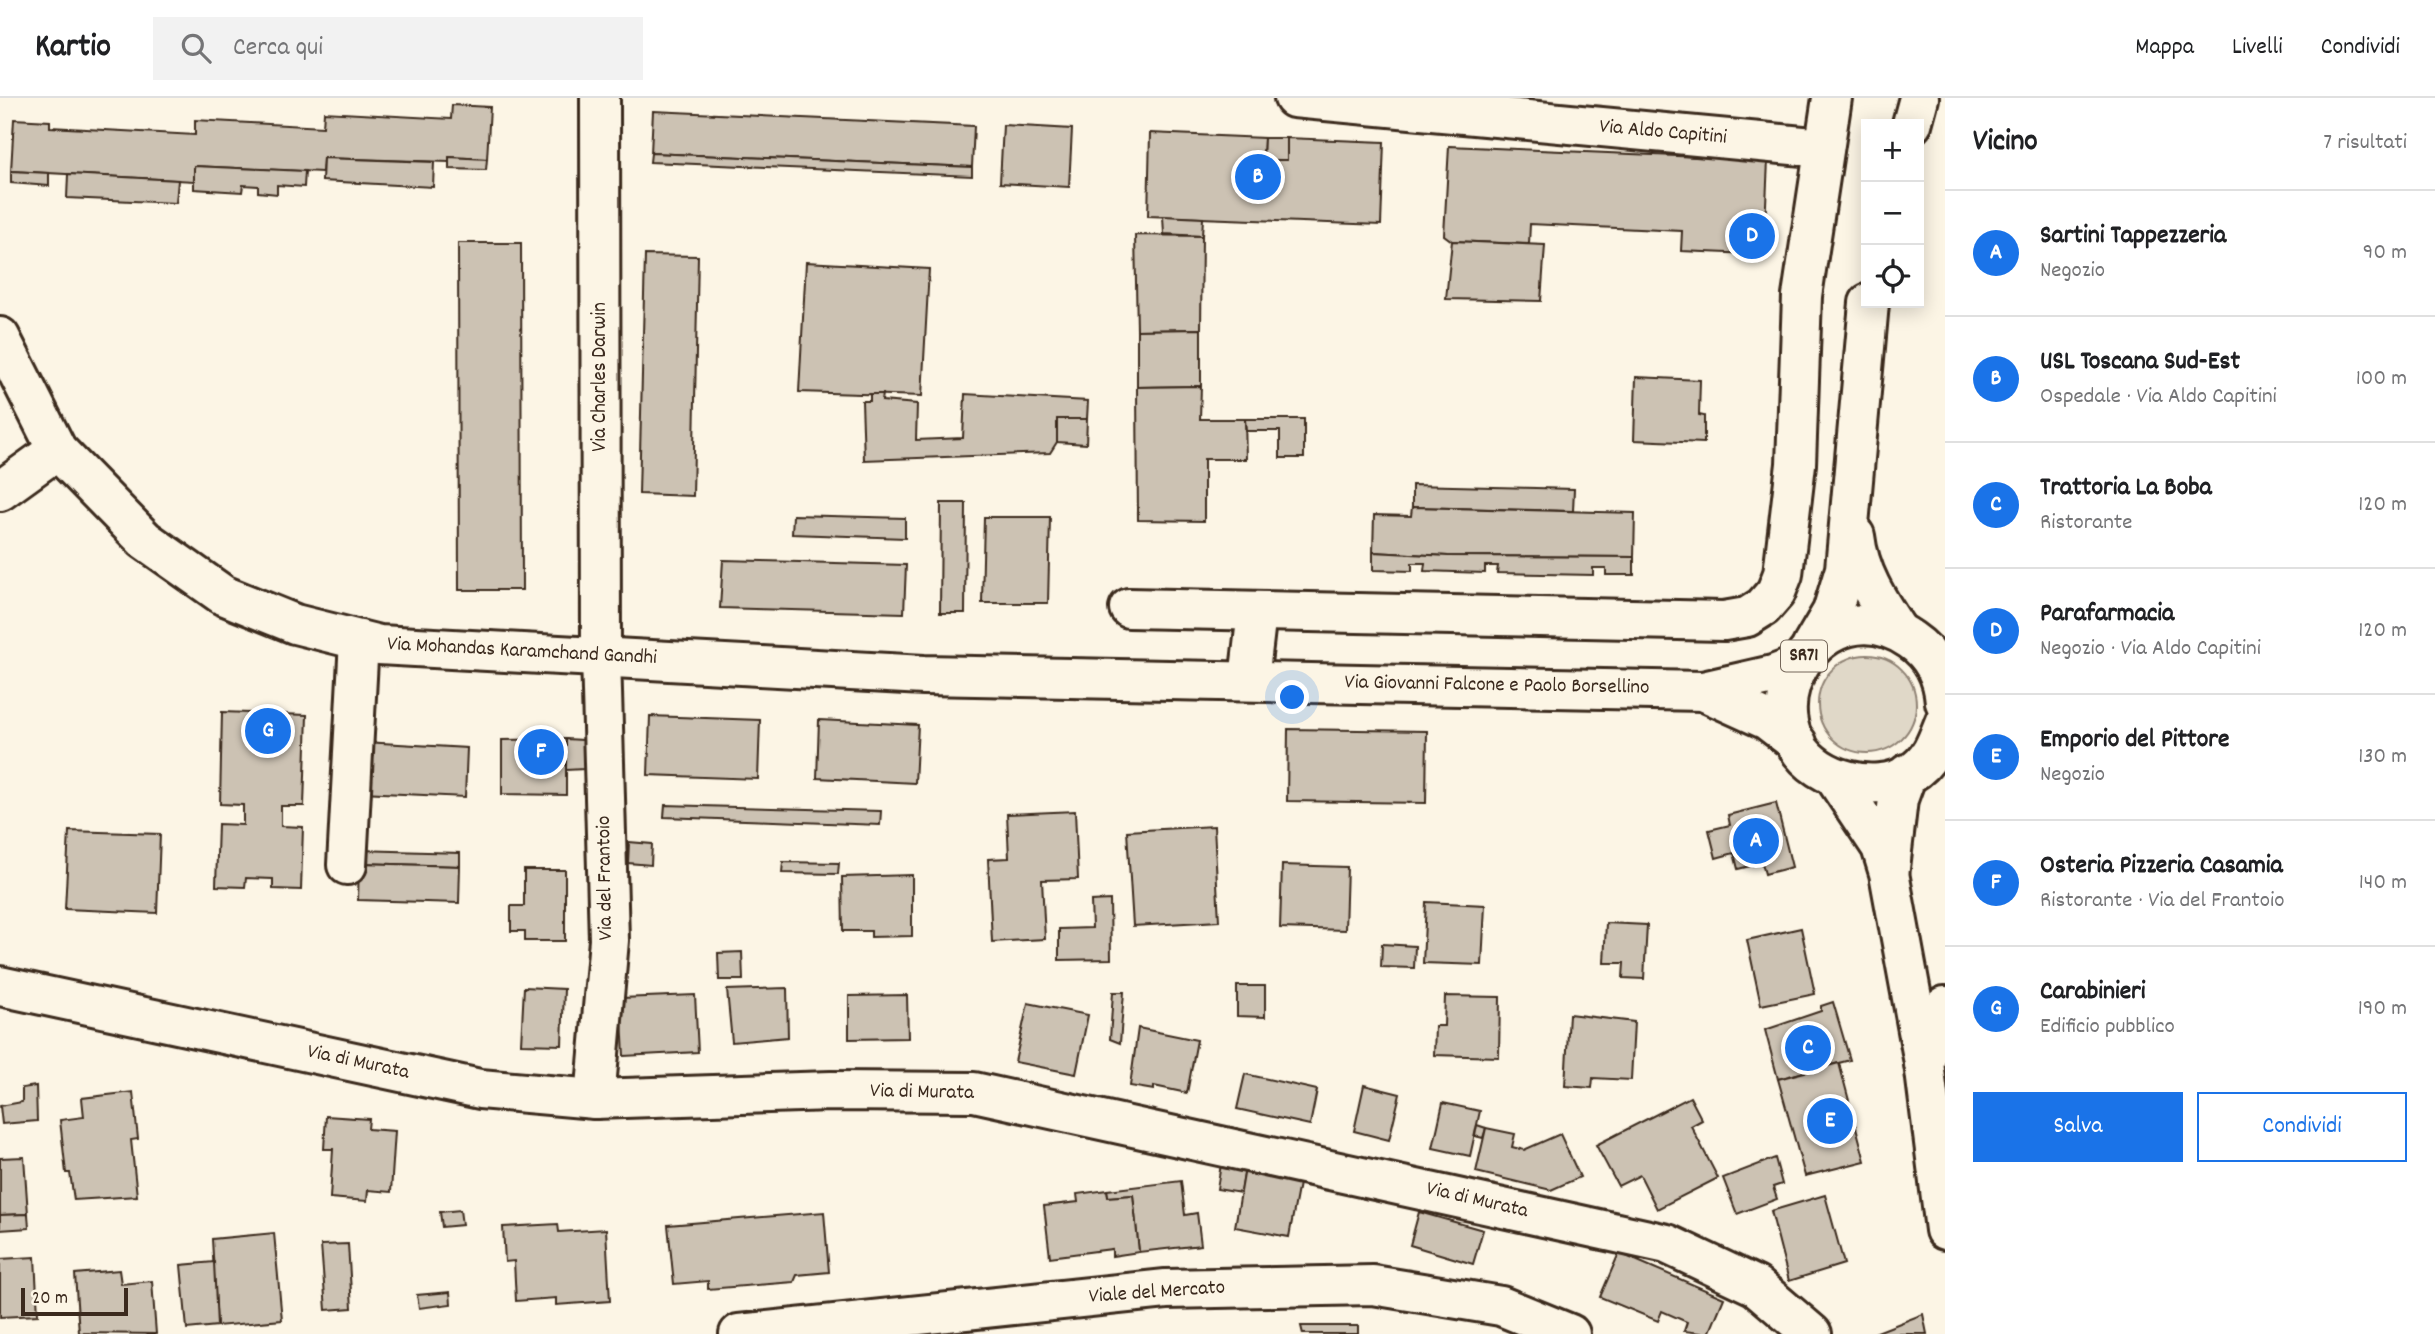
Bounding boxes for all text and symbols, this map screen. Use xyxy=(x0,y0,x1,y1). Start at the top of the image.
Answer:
search box xyxy=(153,17,643,80)
text: Kartio xyxy=(35,25,111,72)
icon: search xyxy=(177,29,215,67)
text: Cerca qui xyxy=(233,30,323,67)
text: Mappa xyxy=(2135,31,2194,65)
text: Livelli xyxy=(2232,31,2283,65)
text: Condividi xyxy=(2321,31,2400,65)
street label: Via Aldo Capitini xyxy=(1598,112,1728,154)
map controls xyxy=(1861,119,1924,308)
button: + xyxy=(1861,119,1924,182)
text: Vicino xyxy=(1973,122,2038,165)
text: 7 risultati xyxy=(2323,127,2407,160)
pin: B xyxy=(1235,151,1281,203)
button: − xyxy=(1861,182,1924,245)
pin: D xyxy=(1729,210,1775,262)
text: Sartini Tappezzeria xyxy=(2040,218,2226,255)
text: A xyxy=(1990,237,2002,270)
text: 90 m xyxy=(2363,237,2407,270)
button: locate xyxy=(1861,245,1924,308)
text: Negozio xyxy=(2040,255,2105,288)
street label: Via Charles Darwin xyxy=(586,302,616,452)
text: USL Toscana Sud-Est xyxy=(2040,344,2240,381)
text: B xyxy=(1991,363,2001,396)
text: 100 m xyxy=(2356,363,2407,396)
text: Ospedale · Via Aldo Capitini xyxy=(2040,381,2277,414)
text: Trattoria La Boba xyxy=(2040,470,2212,507)
text: C xyxy=(1990,489,2002,522)
text: 120 m xyxy=(2358,489,2407,522)
text: Ristorante xyxy=(2040,507,2132,540)
text: Parafarmacia xyxy=(2040,596,2174,633)
text: D xyxy=(1990,615,2002,648)
text: 120 m xyxy=(2358,615,2407,648)
street label: Via Mohandas Karamchand Gandhi xyxy=(386,630,658,674)
text: Negozio · Via Aldo Capitini xyxy=(2040,633,2261,666)
road number: SR71 xyxy=(1781,640,1827,671)
street label: Via Giovanni Falcone e Paolo Borsellino xyxy=(1344,668,1650,704)
your location xyxy=(1275,680,1309,714)
pin: G xyxy=(245,705,291,757)
text: Emporio del Pittore xyxy=(2040,722,2229,759)
pin: F xyxy=(518,726,564,778)
text: E xyxy=(1991,741,2001,774)
text: 130 m xyxy=(2358,741,2407,774)
text: Negozio xyxy=(2040,759,2105,792)
street label: Via del Frantoio xyxy=(590,815,622,941)
pin: A xyxy=(1733,815,1779,867)
text: Osteria Pizzeria Casamia xyxy=(2040,848,2283,885)
text: F xyxy=(1991,867,2001,900)
text: 140 m xyxy=(2359,867,2407,900)
text: Ristorante · Via del Frantoio xyxy=(2040,885,2285,918)
text: Carabinieri xyxy=(2040,974,2146,1011)
text: G xyxy=(1990,993,2002,1026)
text: 190 m xyxy=(2358,993,2407,1026)
text: Edificio pubblico xyxy=(2040,1011,2175,1044)
pin: C xyxy=(1785,1022,1831,1074)
street label: Via di Murata xyxy=(304,1038,413,1089)
street label: Via di Murata xyxy=(870,1077,975,1109)
button: Salva xyxy=(1973,1092,2183,1162)
button: Condividi xyxy=(2197,1092,2407,1162)
pin: E xyxy=(1807,1095,1853,1147)
street label: Via di Murata xyxy=(1423,1175,1532,1228)
street label: Viale del Mercato xyxy=(1088,1273,1226,1313)
scale bar xyxy=(21,1285,128,1317)
text: 20 m xyxy=(32,1286,68,1313)

